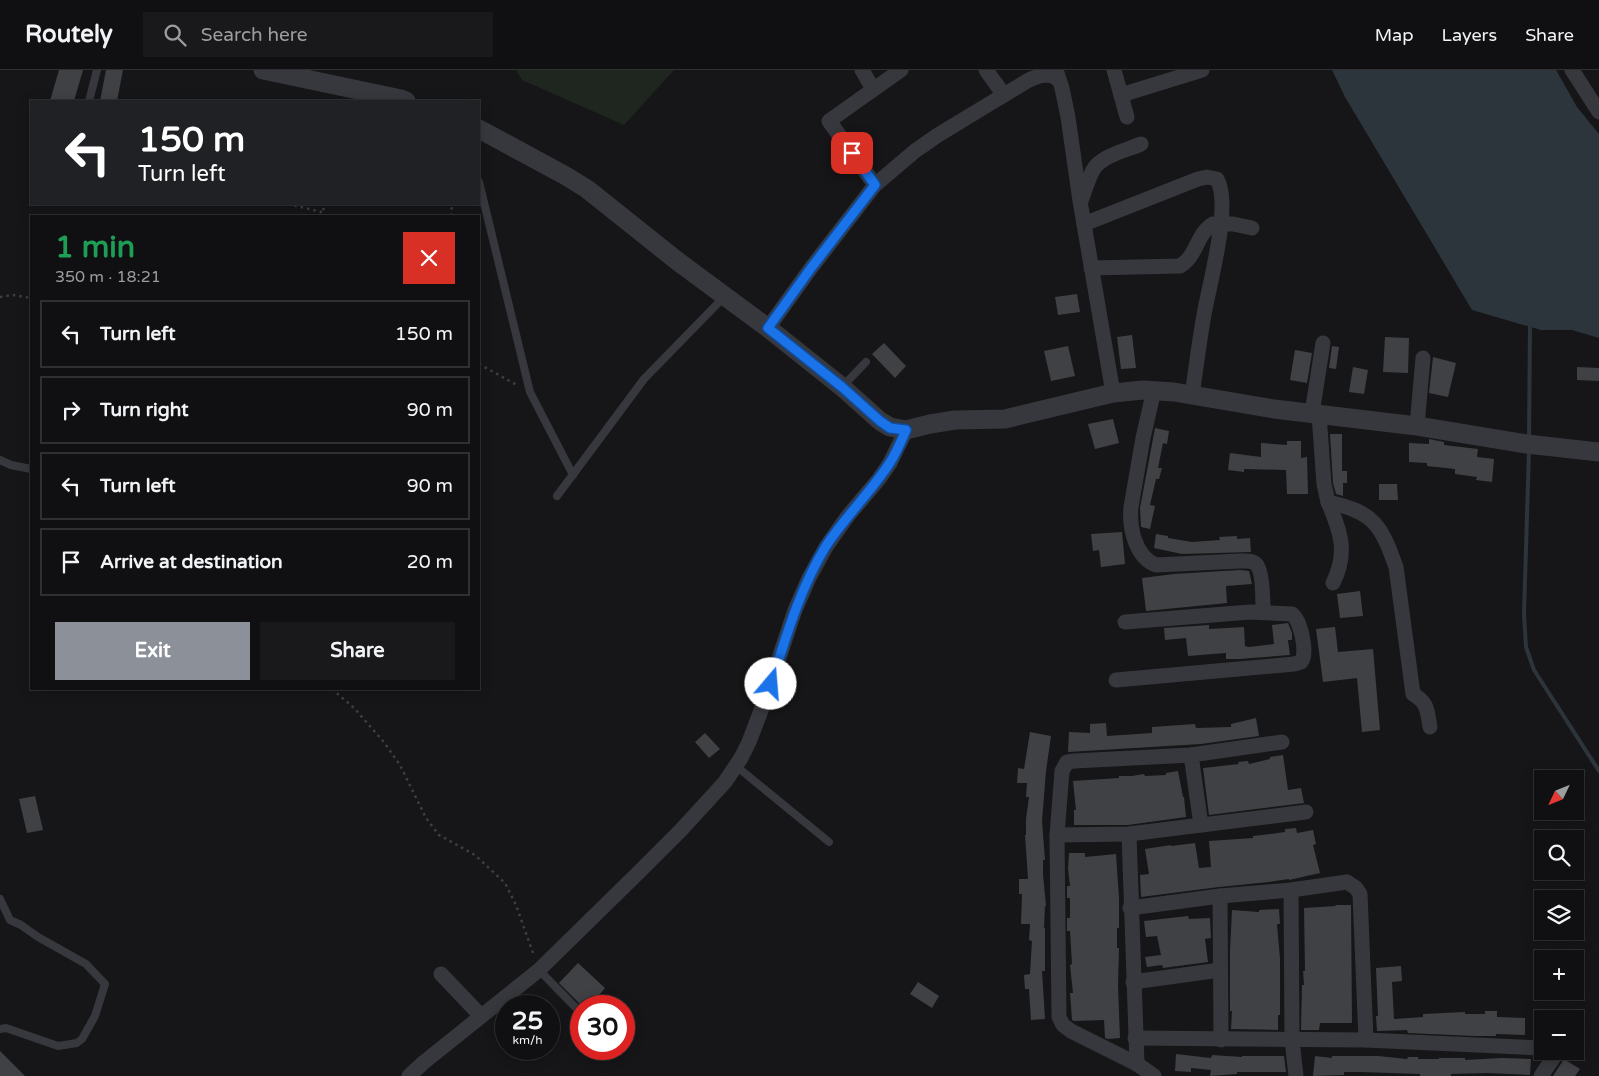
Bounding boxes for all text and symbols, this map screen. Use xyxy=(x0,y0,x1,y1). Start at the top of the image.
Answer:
search box xyxy=(143,12,493,57)
text: Routely xyxy=(25,20,113,49)
icon: search xyxy=(161,21,189,49)
text: Search here xyxy=(201,24,308,46)
text: Map xyxy=(1375,24,1414,46)
text: Layers xyxy=(1442,24,1497,46)
text: Share xyxy=(1525,24,1574,46)
text: 150 m xyxy=(138,119,245,161)
icon: left xyxy=(55,120,120,185)
pin xyxy=(831,132,873,174)
icon: arrive xyxy=(838,139,866,167)
text: Turn left xyxy=(138,161,226,187)
text: 1 min xyxy=(55,229,135,266)
button: close xyxy=(403,232,455,284)
text: 350 m · 18:21 xyxy=(55,267,161,287)
icon: left xyxy=(57,320,85,348)
text: Turn left xyxy=(100,323,176,345)
text: 150 m xyxy=(395,323,453,345)
icon: right xyxy=(57,396,85,424)
text: Turn right xyxy=(100,399,188,421)
text: 90 m xyxy=(407,399,453,421)
icon: left xyxy=(57,472,85,500)
text: Turn left xyxy=(100,475,176,497)
text: 90 m xyxy=(407,475,453,497)
icon: arrive xyxy=(57,548,85,576)
text: Arrive at destination xyxy=(100,551,283,573)
text: 20 m xyxy=(407,551,453,573)
button: Exit xyxy=(55,622,250,680)
button: Share xyxy=(260,622,455,680)
position arrow xyxy=(744,657,796,709)
north arrow xyxy=(1534,770,1584,820)
map controls xyxy=(1534,770,1584,1060)
button: search xyxy=(1534,830,1584,880)
button: layers xyxy=(1534,890,1584,940)
button: + xyxy=(1534,950,1584,1000)
speed limit sign: 30 xyxy=(570,995,635,1060)
text: 25 xyxy=(512,1006,543,1036)
button: − xyxy=(1534,1010,1584,1060)
text: km/h xyxy=(512,1033,543,1047)

